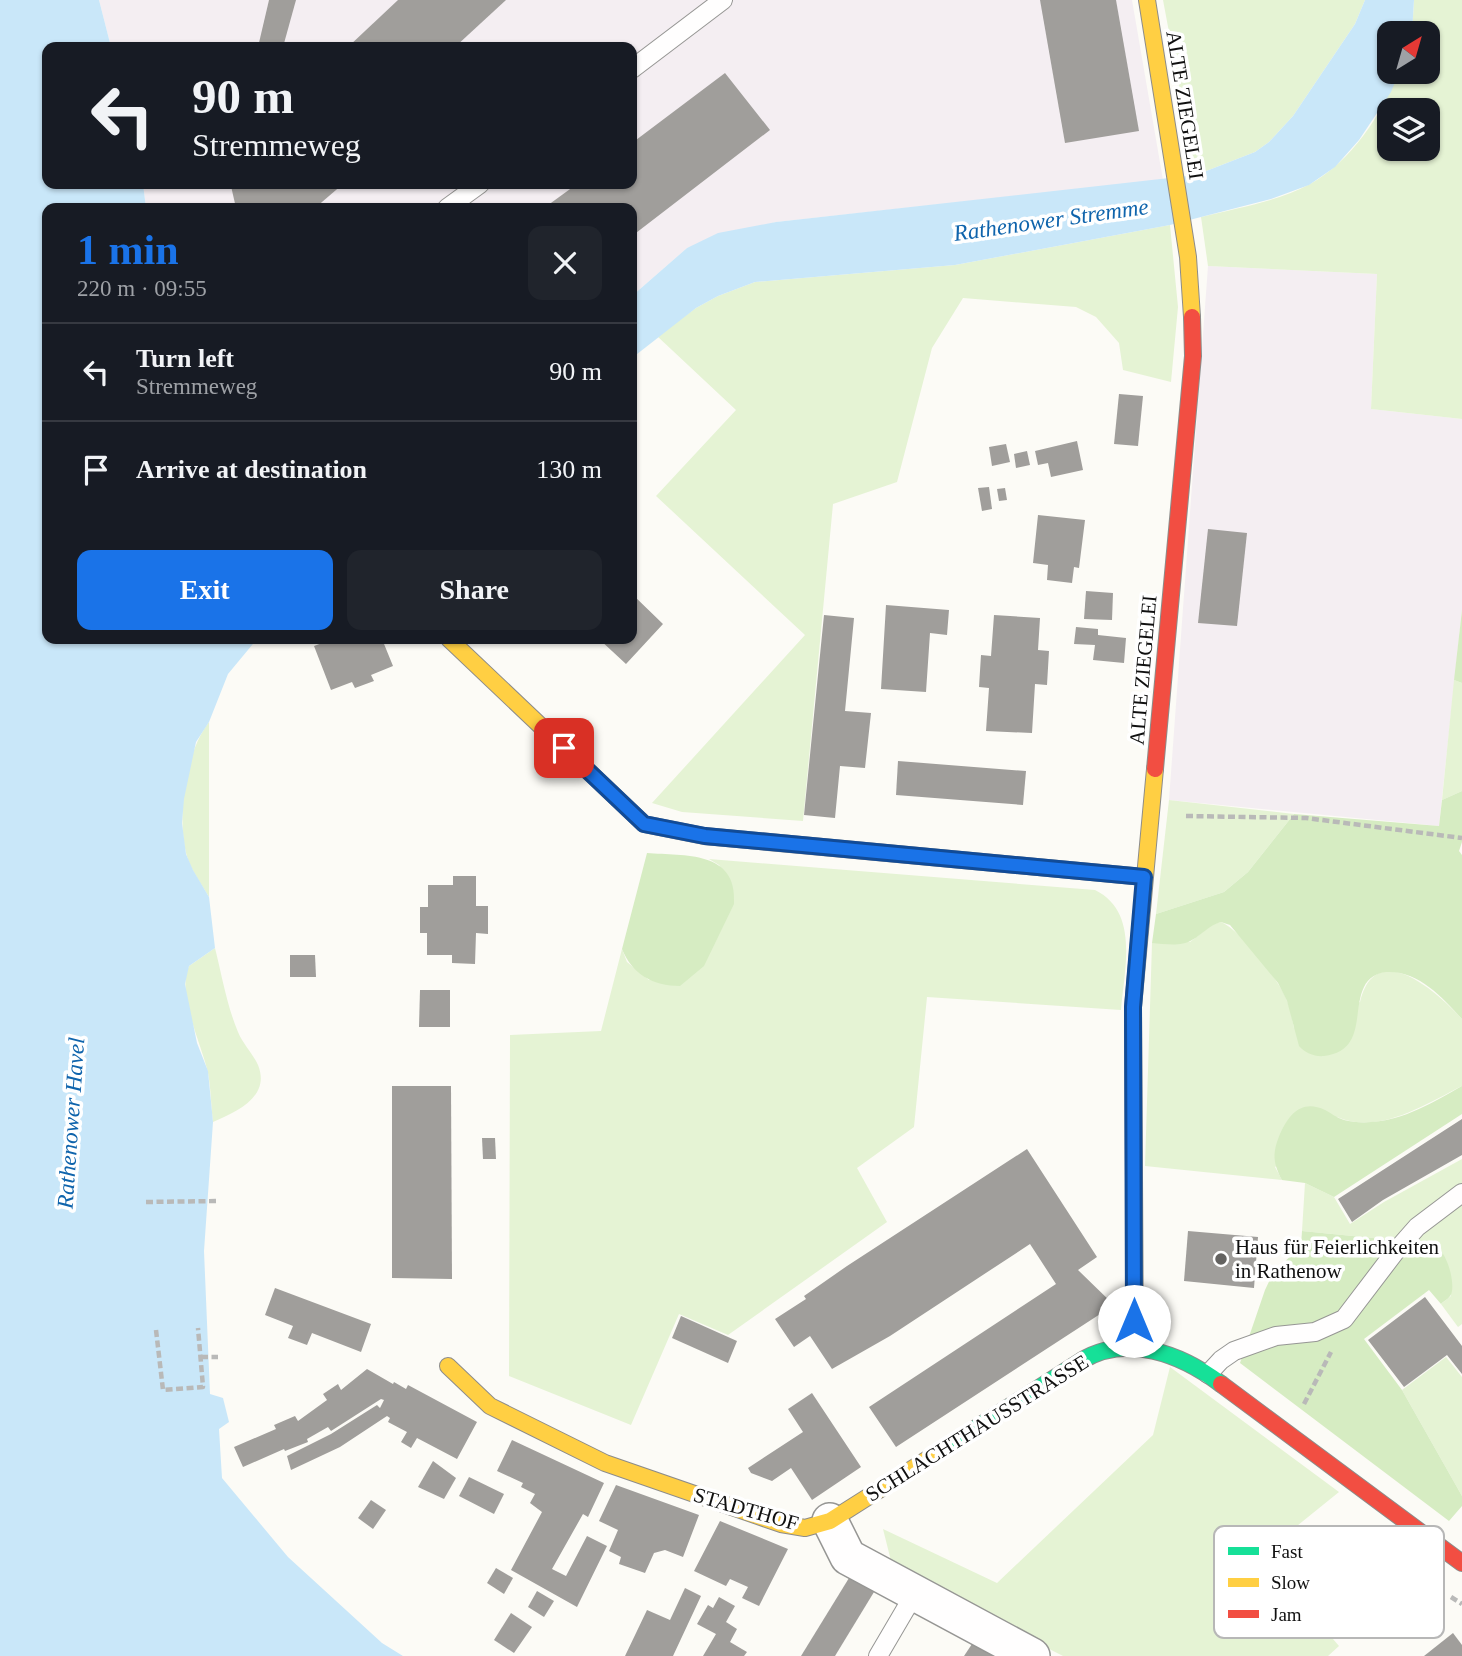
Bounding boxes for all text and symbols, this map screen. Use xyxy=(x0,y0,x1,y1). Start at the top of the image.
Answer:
north arrow xyxy=(1377,21,1440,84)
map controls xyxy=(1377,21,1440,161)
street label: ALTE ZIEGELEI xyxy=(1161,29,1209,181)
text: 90 m xyxy=(192,69,294,124)
icon: left xyxy=(77,70,168,161)
button: layers xyxy=(1377,98,1440,161)
text: Stremmeweg xyxy=(192,127,361,163)
water label: Rathenower Stremme xyxy=(951,194,1150,246)
button: close xyxy=(528,226,602,300)
text: 1 min xyxy=(77,227,179,273)
text: 220 m · 09:55 xyxy=(77,276,207,301)
text: Turn left xyxy=(136,344,234,373)
icon: left xyxy=(77,353,115,391)
text: 90 m xyxy=(549,357,602,386)
text: Stremmeweg xyxy=(136,374,257,399)
icon: arrive xyxy=(77,451,115,489)
text: Arrive at destination xyxy=(136,455,367,484)
text: 130 m xyxy=(536,455,602,484)
button: Exit xyxy=(77,550,333,630)
button: Share xyxy=(347,550,602,630)
street label: ALTE ZIEGELEI xyxy=(1124,594,1162,746)
pin xyxy=(534,718,594,778)
icon: arrive xyxy=(545,729,583,767)
water label: Rathenower Havel xyxy=(52,1036,89,1211)
place label: Haus für Feierlichkeiten in Rathenow xyxy=(1235,1235,1440,1283)
marker: Haus für Feierlichkeiten in Rathenow xyxy=(1213,1251,1229,1267)
position arrow xyxy=(1097,1284,1171,1358)
street label: SCHLACHTHAUSSTRASSE xyxy=(861,1349,1093,1507)
street label: STADTHOF xyxy=(691,1483,801,1535)
legend xyxy=(1214,1526,1444,1638)
text: Fast xyxy=(1271,1541,1303,1562)
text: Slow xyxy=(1271,1572,1310,1593)
text: Jam xyxy=(1271,1604,1302,1625)

